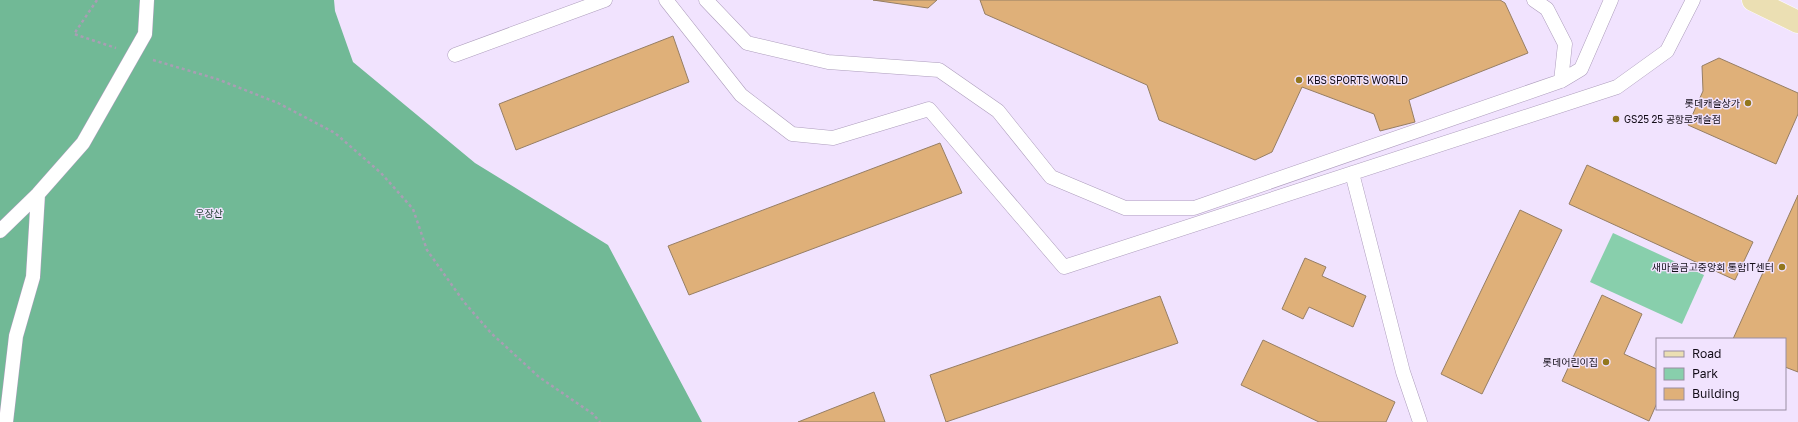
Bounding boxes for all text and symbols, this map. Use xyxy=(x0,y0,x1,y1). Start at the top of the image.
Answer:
place label: KBS SPORTS WORLD xyxy=(1307,74,1408,86)
marker: KBS SPORTS WORLD xyxy=(1294,75,1304,85)
place label: 롯데캐슬상가 xyxy=(1685,97,1740,109)
marker: 롯데캐슬상가 xyxy=(1743,98,1753,108)
place label: GS25 25 공항로캐슬점 xyxy=(1624,113,1721,125)
marker: GS25 25 공항로캐슬점 xyxy=(1611,114,1621,124)
park label: 우장산 xyxy=(195,207,223,219)
place label: 새마을금고중앙회 통합IT센터 xyxy=(1652,261,1774,273)
marker: 새마을금고중앙회 통합IT센터 xyxy=(1777,262,1787,272)
legend xyxy=(1656,338,1786,410)
text: Road xyxy=(1692,346,1721,361)
place label: 롯데어린이집 xyxy=(1543,356,1598,368)
marker: 롯데어린이집 xyxy=(1601,357,1611,367)
text: Park xyxy=(1692,366,1718,381)
text: Building xyxy=(1692,386,1740,401)

